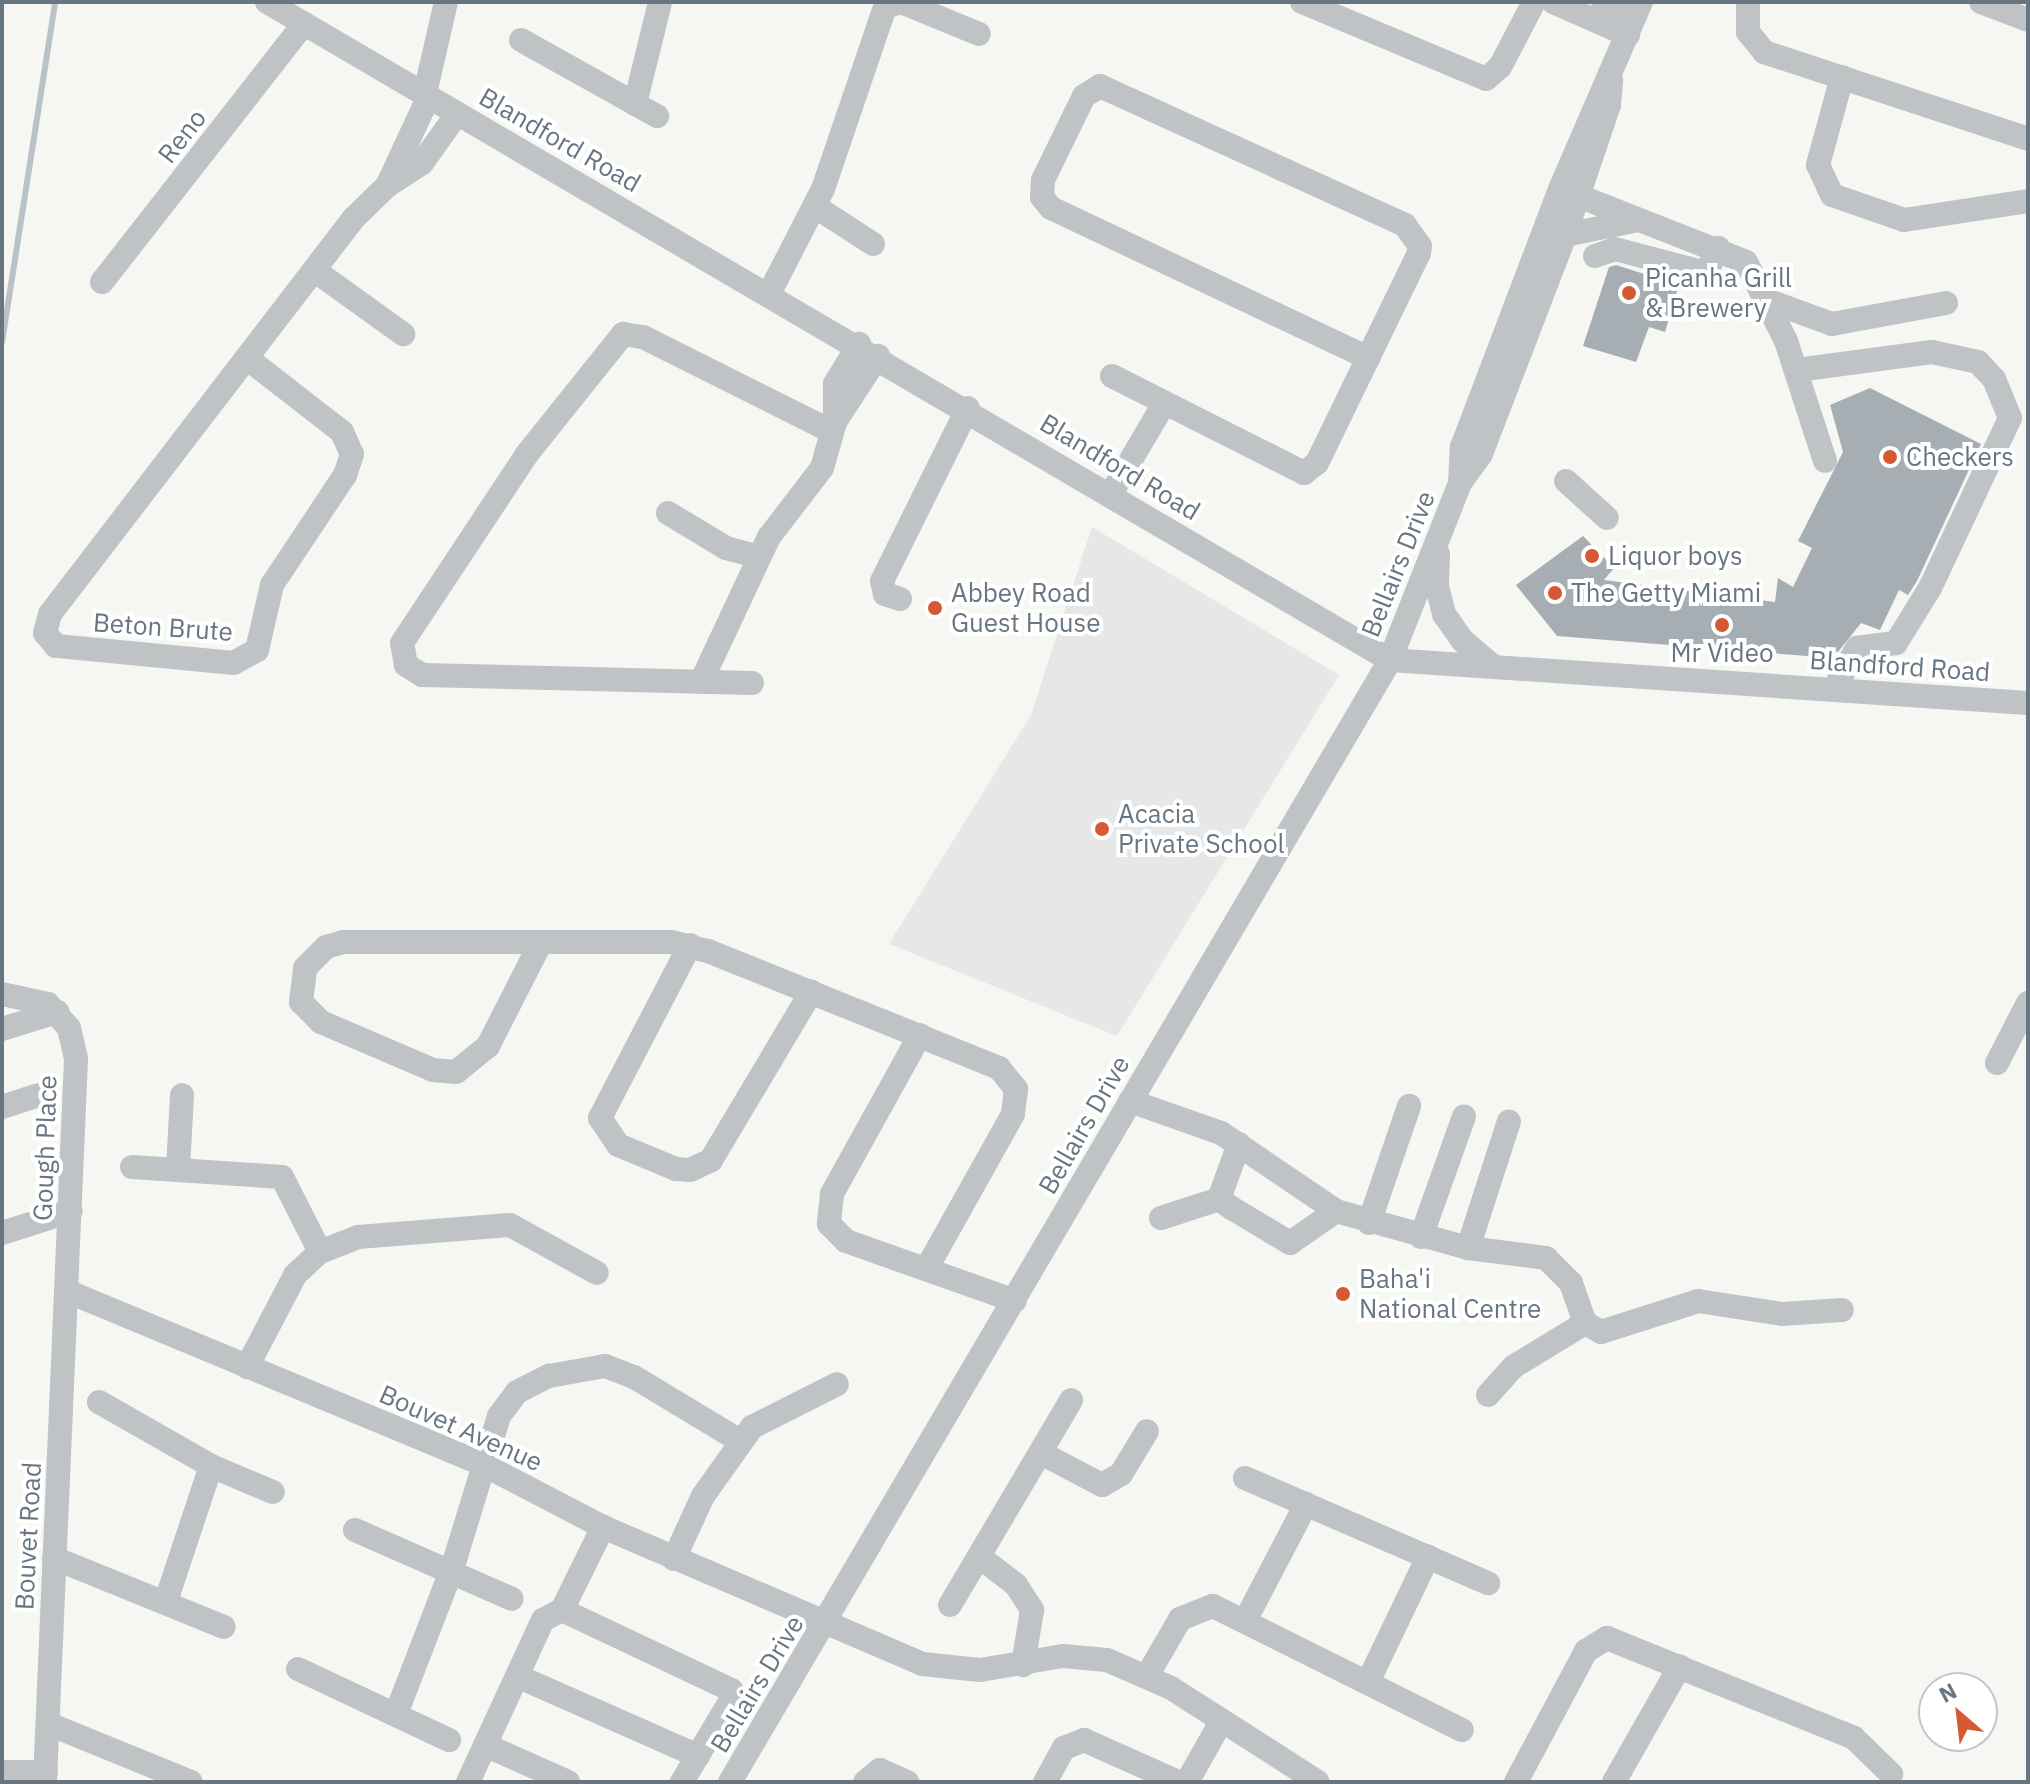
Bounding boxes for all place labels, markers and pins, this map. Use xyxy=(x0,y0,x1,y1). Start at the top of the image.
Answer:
place label: Picanha Grill & Brewery xyxy=(1645,262,1792,324)
marker: Picanha Grill & Brewery xyxy=(1620,284,1638,302)
place label: Checkers xyxy=(1906,441,2014,473)
marker: Checkers xyxy=(1881,448,1899,466)
place label: Liquor boys xyxy=(1608,540,1743,572)
marker: Liquor boys xyxy=(1583,547,1601,565)
place label: Abbey Road Guest House xyxy=(951,577,1100,638)
place label: The Getty Miami xyxy=(1571,577,1761,609)
marker: The Getty Miami xyxy=(1546,584,1564,602)
marker: Abbey Road Guest House xyxy=(926,599,944,617)
marker: Mr Video xyxy=(1713,616,1731,634)
place label: Mr Video xyxy=(1670,637,1774,669)
place label: Acacia Private School xyxy=(1118,798,1285,860)
marker: Acacia Private School xyxy=(1093,820,1111,838)
place label: Baha'i National Centre xyxy=(1359,1263,1541,1324)
marker: Baha'i National Centre xyxy=(1334,1285,1352,1303)

